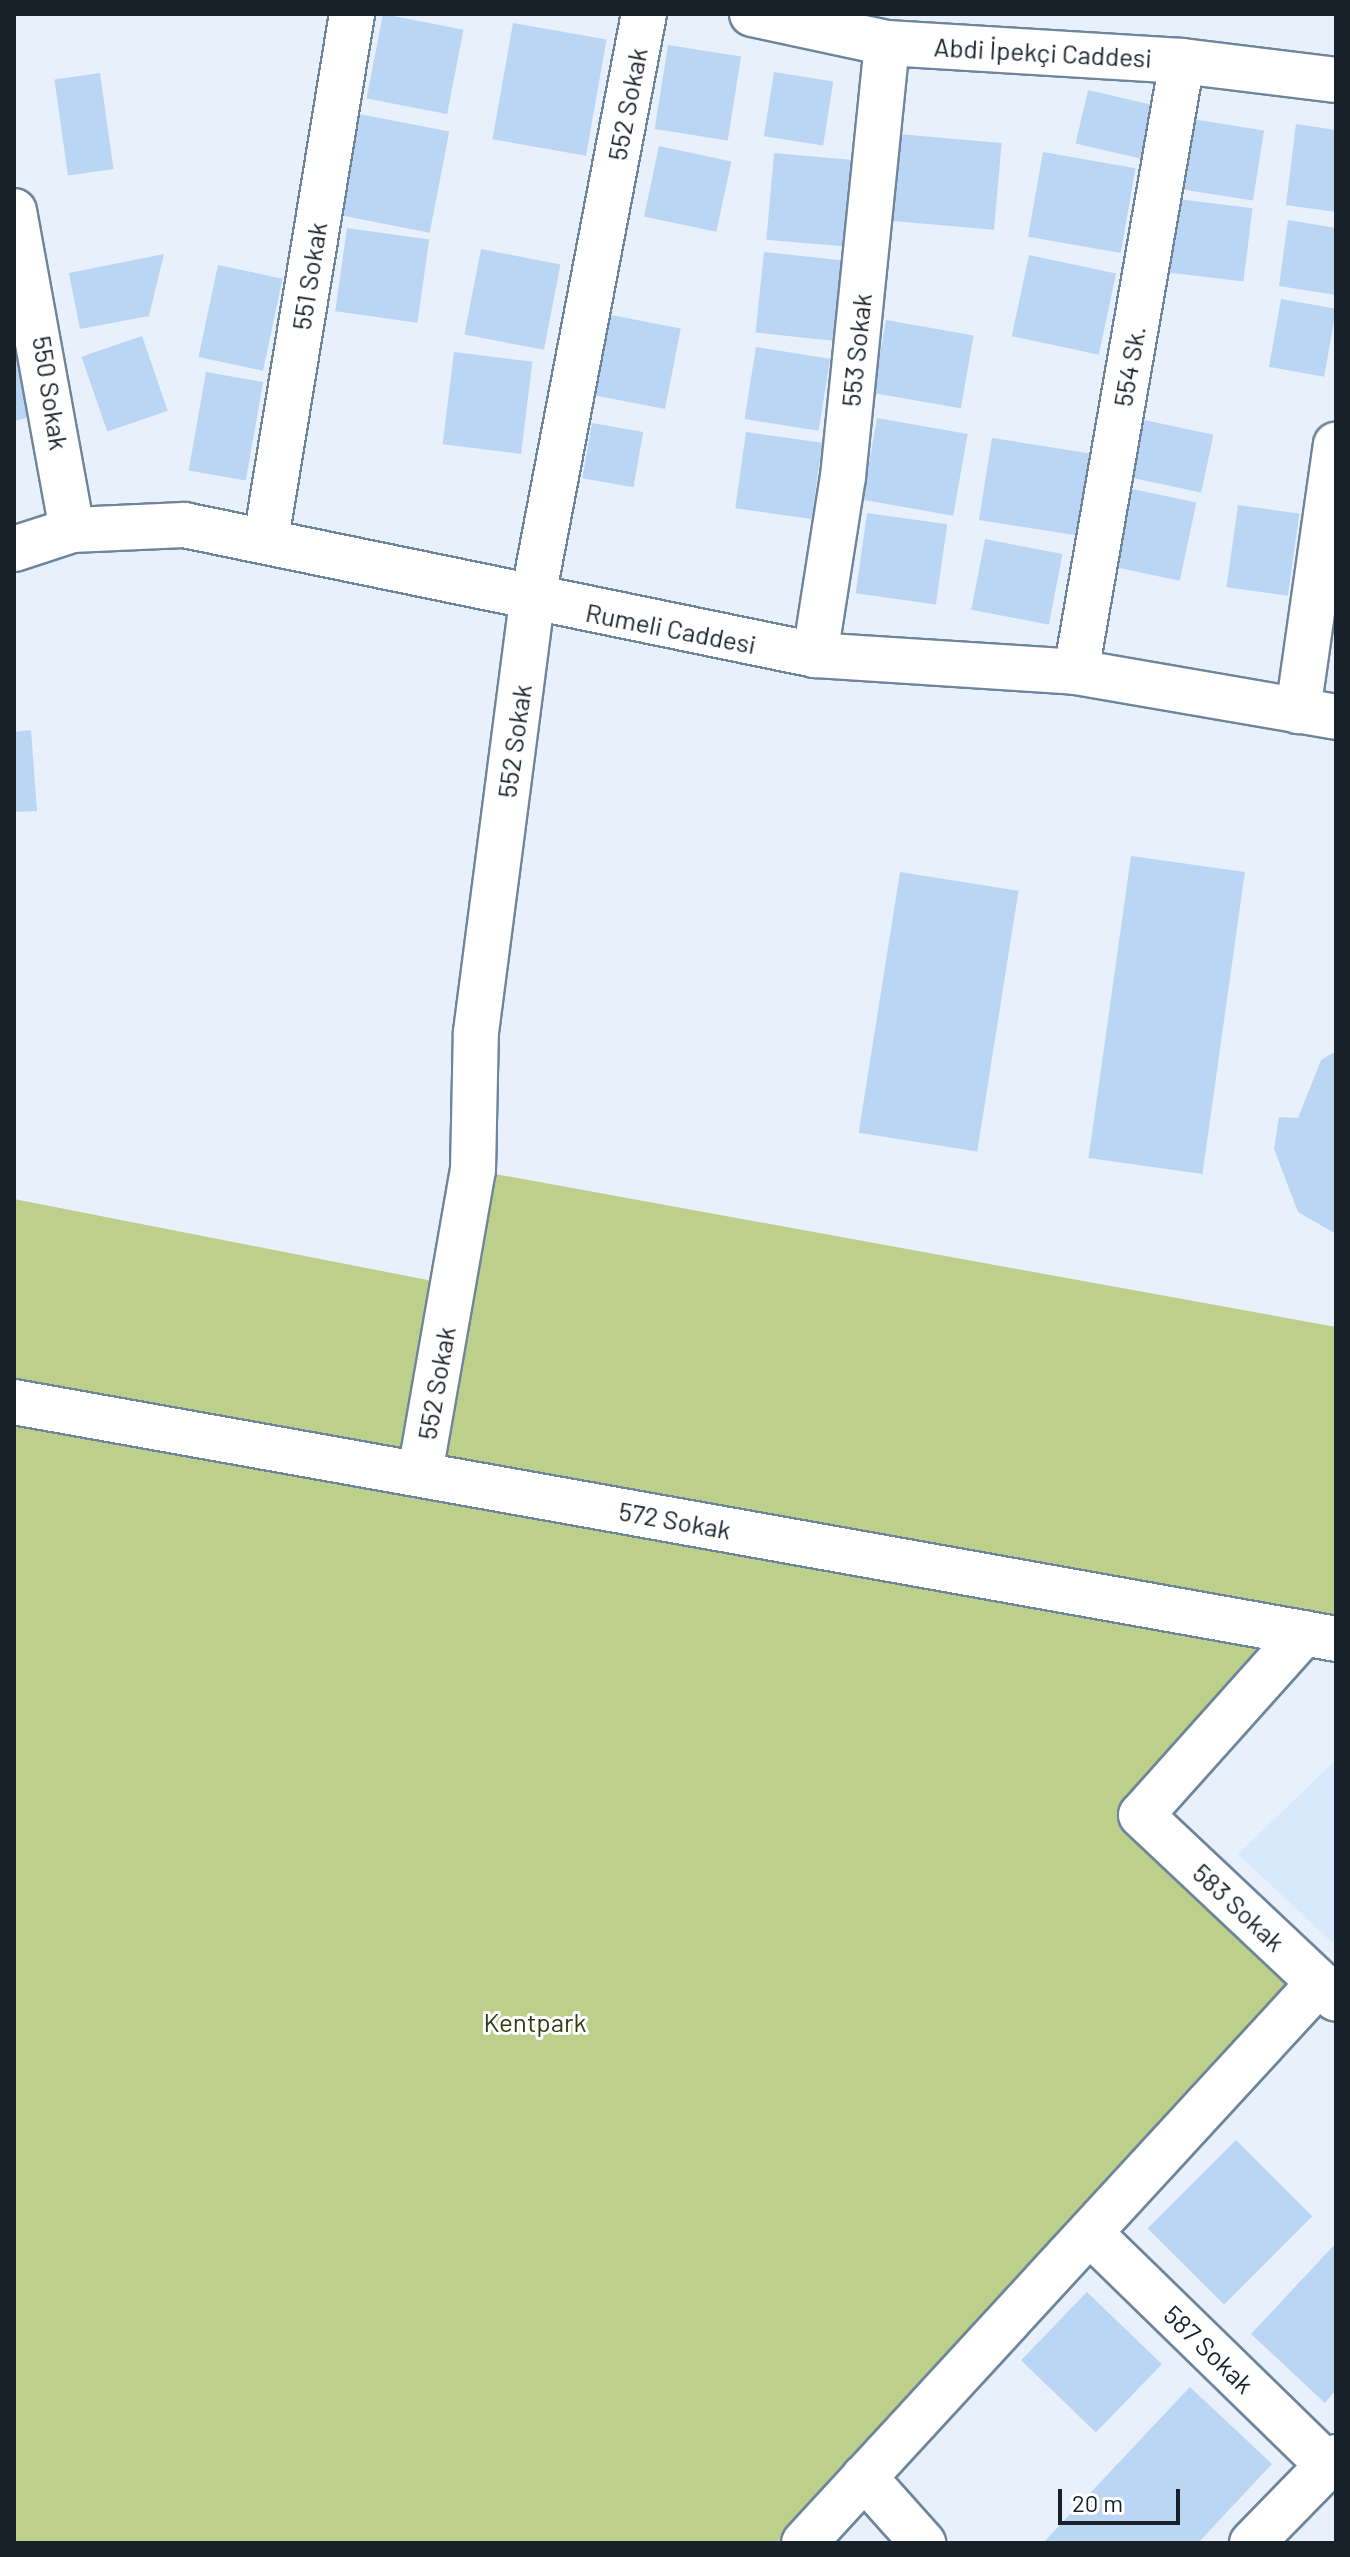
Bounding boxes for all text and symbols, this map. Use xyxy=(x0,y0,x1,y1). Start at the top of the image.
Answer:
street label: Abdi İpekçi Caddesi xyxy=(933,31,1153,73)
street label: 552 Sokak xyxy=(601,45,653,163)
street label: 551 Sokak xyxy=(285,220,333,332)
street label: 553 Sokak xyxy=(835,292,877,408)
street label: 554 Sk. xyxy=(1107,323,1151,409)
street label: 550 Sokak xyxy=(27,334,75,452)
street label: Rumeli Caddesi xyxy=(583,596,759,660)
street label: 552 Sokak xyxy=(491,682,537,800)
street label: 552 Sokak xyxy=(411,1324,461,1442)
street label: 572 Sokak xyxy=(617,1495,733,1545)
street label: 583 Sokak xyxy=(1187,1857,1291,1957)
park label: Kentpark xyxy=(484,2006,586,2038)
street label: 587 Sokak xyxy=(1158,2299,1260,2399)
scale bar xyxy=(1062,2473,1184,2523)
text: 20 m xyxy=(1072,2488,1123,2517)

